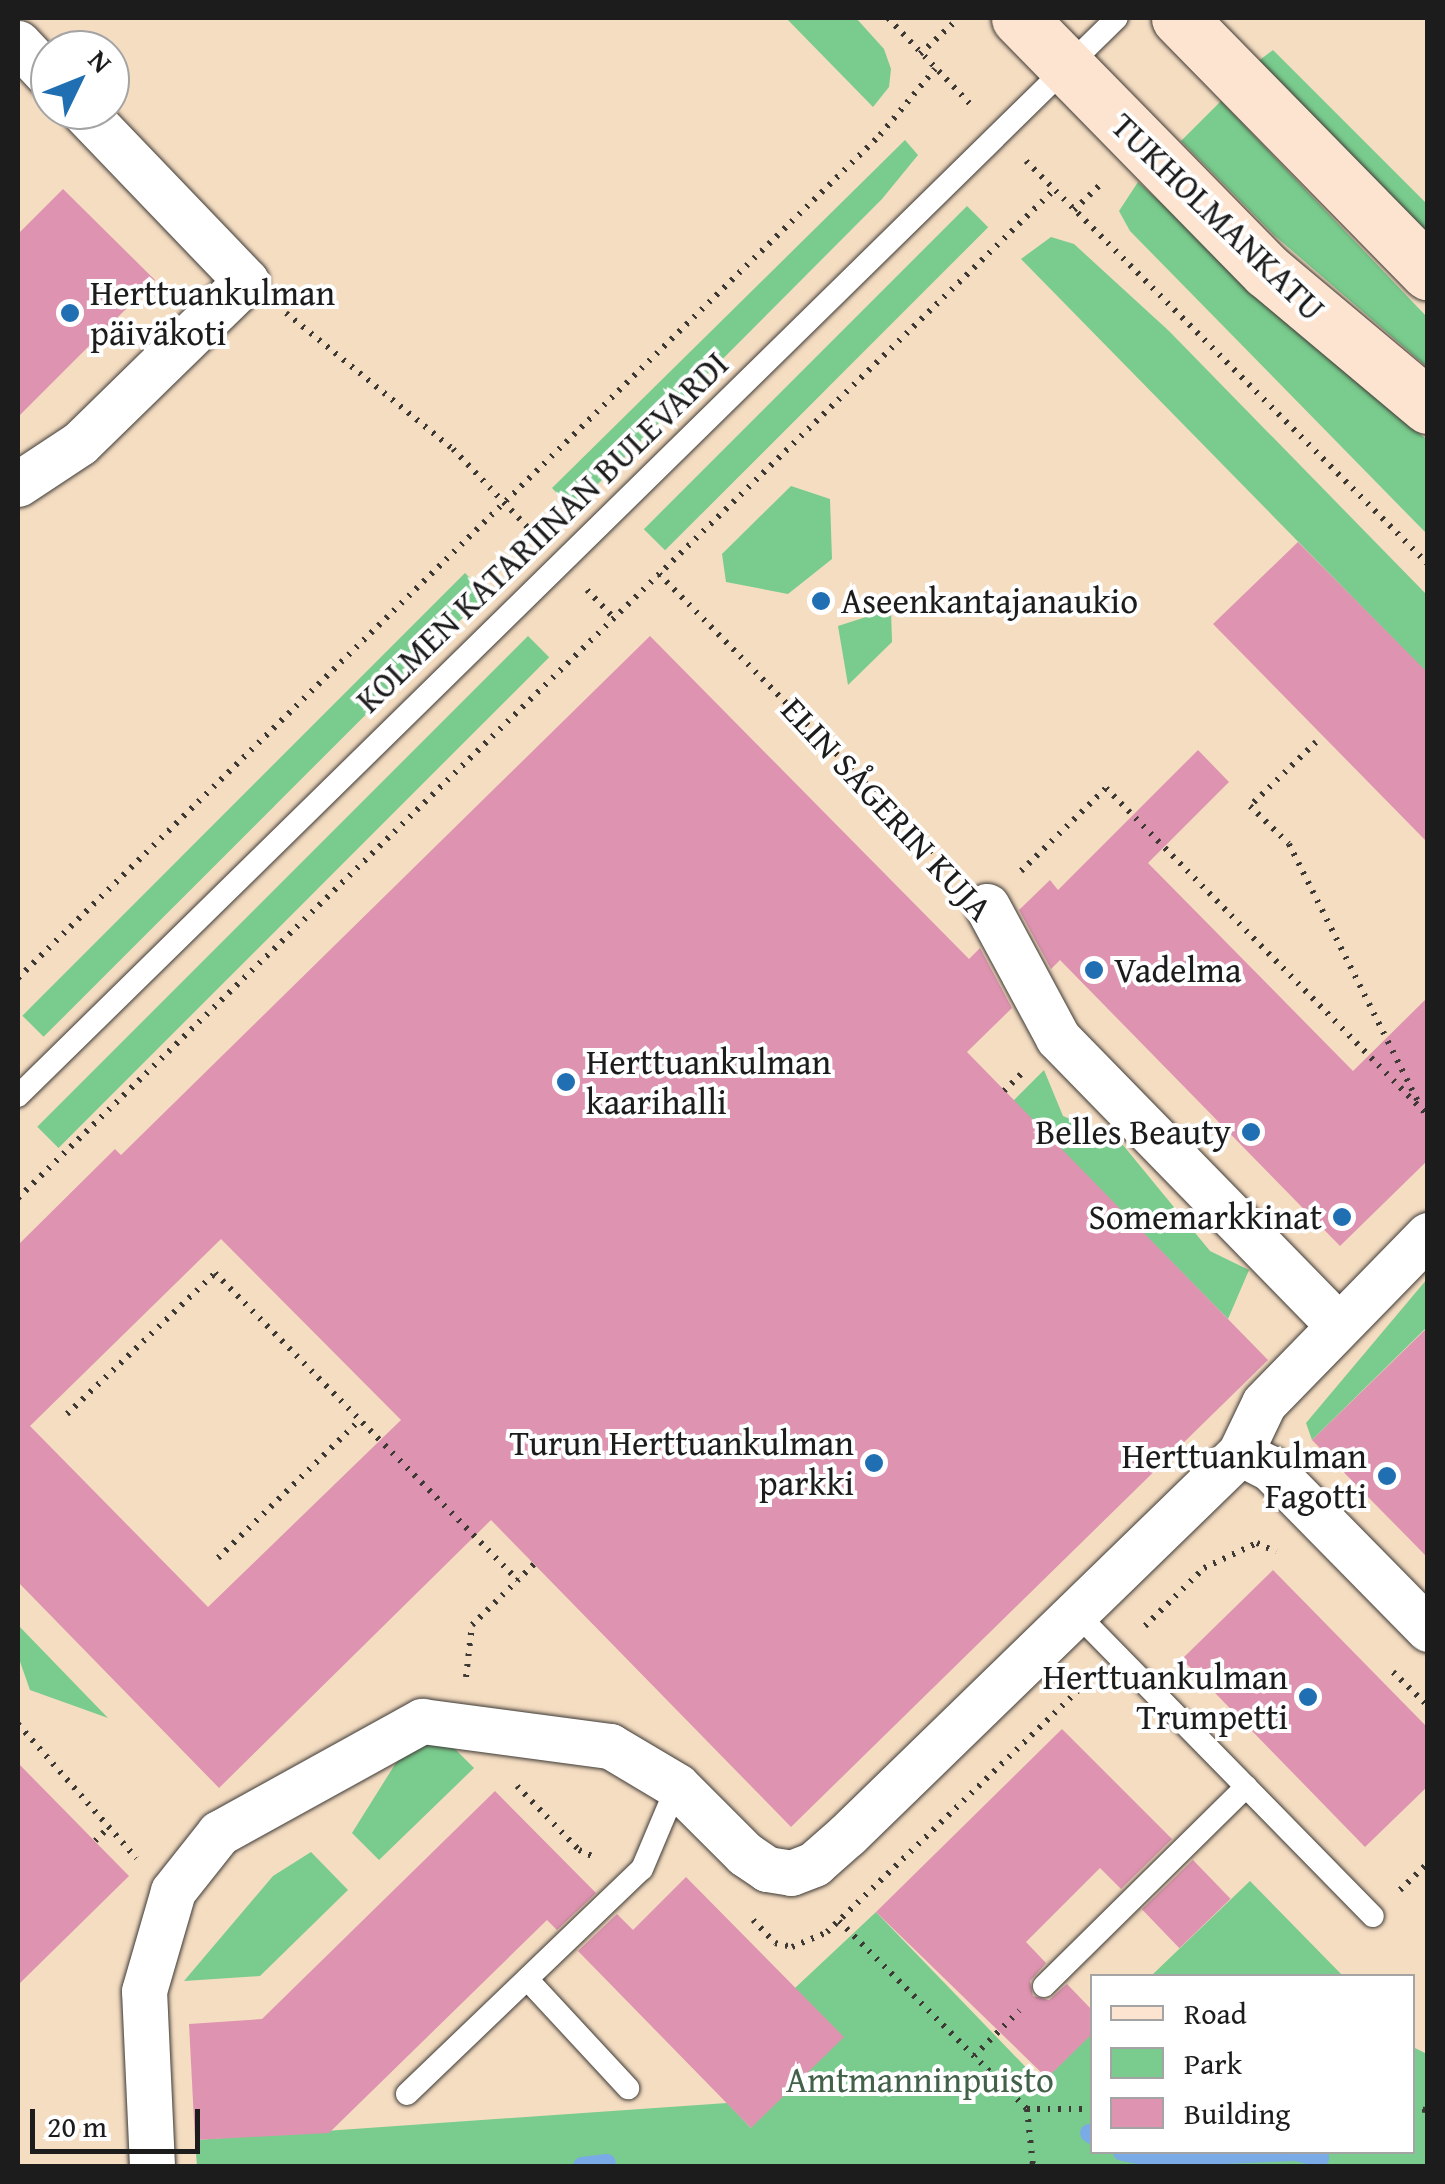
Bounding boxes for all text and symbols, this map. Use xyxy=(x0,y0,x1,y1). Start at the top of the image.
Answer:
north arrow xyxy=(30,30,130,130)
text: N xyxy=(79,40,122,81)
street label: TUKHOLMANKATU xyxy=(1102,104,1334,330)
place label: Herttuankulman päiväkoti xyxy=(90,272,335,354)
marker: Herttuankulman päiväkoti xyxy=(59,302,81,324)
street label: KOLMEN KATARIINAN BULEVARDI xyxy=(347,343,737,721)
place label: Aseenkantajanaukio xyxy=(841,580,1138,622)
marker: Aseenkantajanaukio xyxy=(810,590,832,612)
street label: ELIN SÅGERIN KUJA xyxy=(773,689,1001,929)
place label: Vadelma xyxy=(1114,949,1241,991)
marker: Vadelma xyxy=(1083,959,1105,981)
place label: Herttuankulman kaarihalli xyxy=(586,1041,831,1123)
marker: Herttuankulman kaarihalli xyxy=(555,1071,577,1093)
place label: Belles Beauty xyxy=(1036,1111,1231,1153)
marker: Belles Beauty xyxy=(1240,1121,1262,1143)
place label: Somemarkkinat xyxy=(1089,1196,1322,1238)
marker: Somemarkkinat xyxy=(1331,1206,1353,1228)
place label: Turun Herttuankulman parkki xyxy=(509,1422,854,1504)
place label: Herttuankulman Fagotti xyxy=(1122,1435,1367,1517)
marker: Turun Herttuankulman parkki xyxy=(863,1452,885,1474)
marker: Herttuankulman Fagotti xyxy=(1376,1465,1398,1487)
place label: Herttuankulman Trumpetti xyxy=(1043,1656,1288,1738)
marker: Herttuankulman Trumpetti xyxy=(1297,1686,1319,1708)
legend xyxy=(1090,1974,1415,2154)
text: Road xyxy=(1184,1991,1247,2035)
text: Park xyxy=(1184,2041,1242,2085)
park label: Amtmanninpuisto xyxy=(786,2059,1054,2101)
scale bar xyxy=(35,2089,205,2151)
text: Building xyxy=(1184,2091,1290,2135)
text: 20 m xyxy=(47,2104,107,2148)

